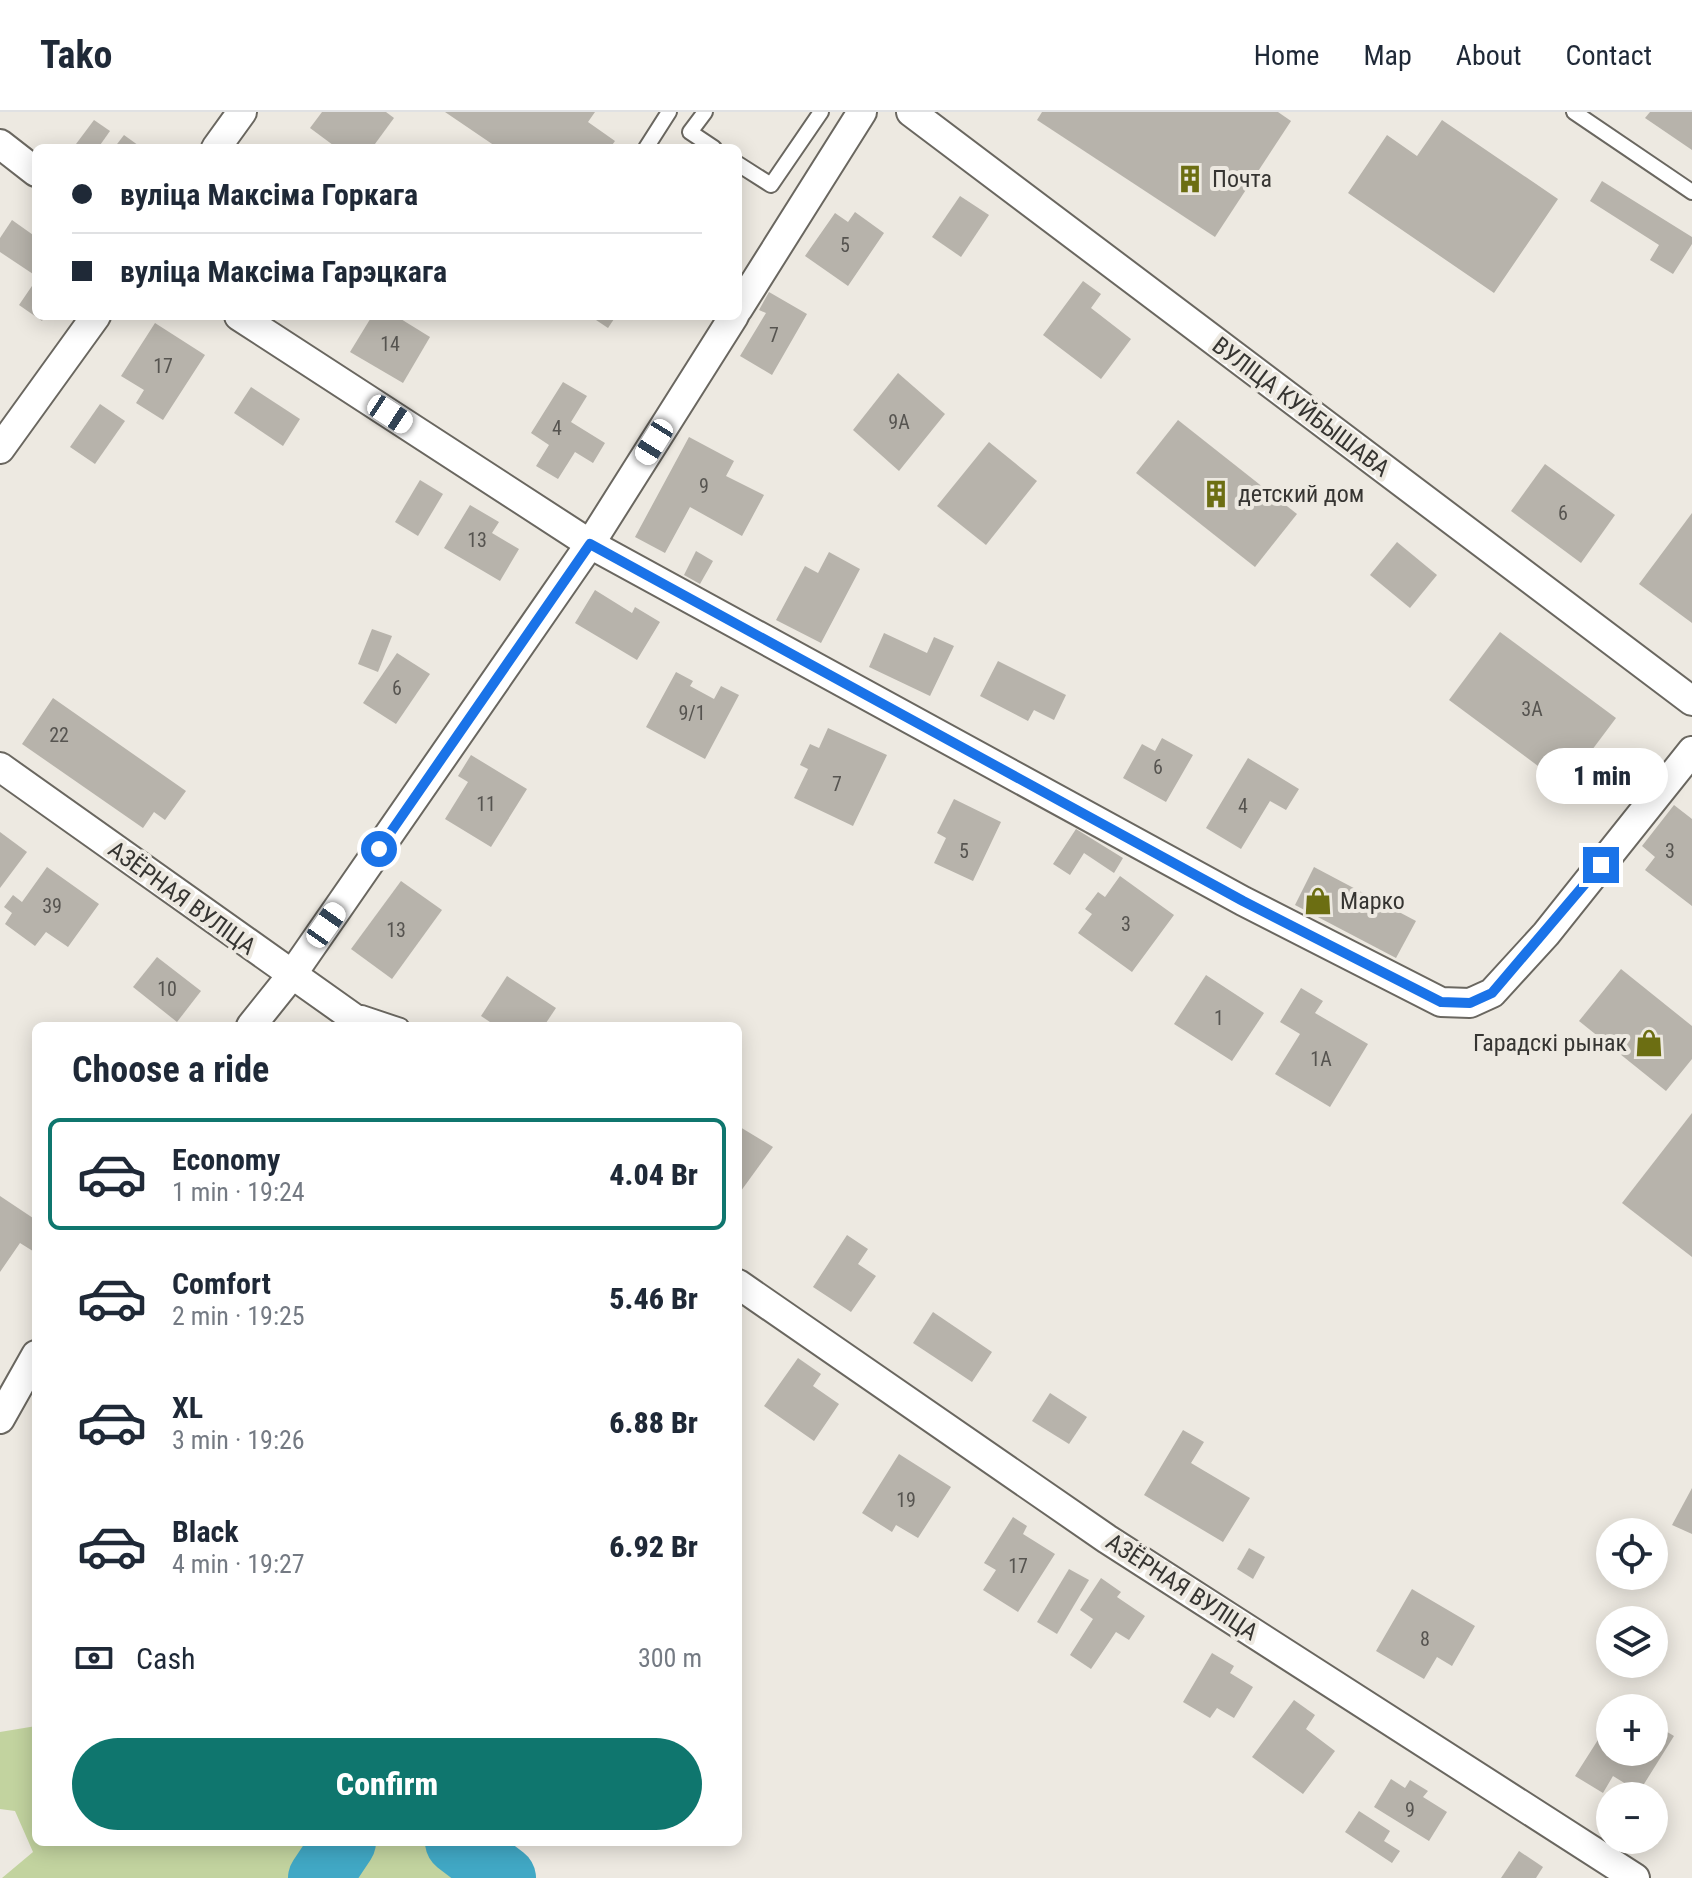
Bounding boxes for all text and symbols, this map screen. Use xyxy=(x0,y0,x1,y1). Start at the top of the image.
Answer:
text: Tako xyxy=(40,33,113,77)
text: Home xyxy=(1254,39,1319,72)
text: Map xyxy=(1363,39,1412,72)
text: About xyxy=(1456,39,1522,72)
text: Contact xyxy=(1566,39,1652,72)
building icon: Почта xyxy=(1175,164,1205,194)
place label: Почта xyxy=(1212,165,1272,193)
text: вуліца Максіма Горкага xyxy=(120,177,418,212)
house number: 5 xyxy=(840,233,850,257)
text: вуліца Максіма Гарэцкага xyxy=(120,254,447,289)
house number: 7 xyxy=(769,323,779,347)
street label: ВУЛІЦА КУЙБЫШАВА xyxy=(1207,331,1395,483)
house number: 14 xyxy=(380,332,400,356)
house number: 17 xyxy=(153,354,173,378)
car xyxy=(363,391,417,437)
house number: 9А xyxy=(888,410,910,434)
car xyxy=(631,415,677,469)
house number: 4 xyxy=(552,416,562,440)
house number: 9 xyxy=(699,474,709,498)
building icon: детский дом xyxy=(1201,479,1231,509)
place label: детский дом xyxy=(1238,480,1364,508)
house number: 6 xyxy=(1558,501,1568,525)
house number: 13 xyxy=(467,528,487,552)
house number: 6 xyxy=(392,676,402,700)
house number: 3А xyxy=(1521,697,1543,721)
house number: 9/1 xyxy=(678,701,706,725)
house number: 22 xyxy=(49,723,69,747)
callout: 1 min xyxy=(1535,749,1667,805)
house number: 6 xyxy=(1153,755,1163,779)
text: 1 min xyxy=(1573,761,1631,791)
house number: 7 xyxy=(832,772,842,796)
house number: 11 xyxy=(476,792,496,816)
house number: 4 xyxy=(1238,794,1248,818)
route start xyxy=(361,831,397,867)
street label: АЗЁРНАЯ ВУЛІЦА xyxy=(103,835,261,961)
house number: 5 xyxy=(959,839,969,863)
house number: 3 xyxy=(1665,839,1675,863)
route end xyxy=(1583,847,1619,883)
shop icon: Марко xyxy=(1303,886,1333,916)
place label: Марко xyxy=(1340,887,1405,915)
house number: 39 xyxy=(42,894,62,918)
car xyxy=(302,898,350,952)
house number: 3 xyxy=(1121,912,1131,936)
house number: 13 xyxy=(386,918,406,942)
house number: 10 xyxy=(157,977,177,1001)
house number: 1 xyxy=(1214,1006,1224,1030)
shop icon: Гарадскі рынак xyxy=(1634,1028,1664,1058)
place label: Гарадскі рынак xyxy=(1473,1029,1627,1057)
house number: 1А xyxy=(1310,1047,1332,1071)
text: Choose a ride xyxy=(72,1049,269,1091)
icon: car xyxy=(76,1138,148,1210)
text: Economy xyxy=(172,1142,280,1177)
text: 4.04 Br xyxy=(609,1157,698,1192)
text: 1 min · 19:24 xyxy=(172,1177,305,1207)
icon: car xyxy=(76,1262,148,1334)
text: Comfort xyxy=(172,1266,271,1301)
text: 5.46 Br xyxy=(609,1281,698,1316)
text: 2 min · 19:25 xyxy=(172,1301,305,1331)
icon: car xyxy=(76,1386,148,1458)
text: XL xyxy=(172,1390,203,1425)
text: 6.88 Br xyxy=(609,1405,698,1440)
text: 3 min · 19:26 xyxy=(172,1425,305,1455)
house number: 19 xyxy=(896,1488,916,1512)
icon: car xyxy=(76,1510,148,1582)
text: Black xyxy=(172,1514,239,1549)
map controls xyxy=(1596,1518,1668,1854)
button: locate xyxy=(1596,1518,1668,1590)
street label: АЗЁРНАЯ ВУЛІЦА xyxy=(1101,1528,1263,1647)
text: 6.92 Br xyxy=(609,1529,698,1564)
text: 4 min · 19:27 xyxy=(172,1549,305,1579)
house number: 17 xyxy=(1008,1554,1028,1578)
button: layers xyxy=(1596,1606,1668,1678)
house number: 8 xyxy=(1420,1627,1430,1651)
icon: cash xyxy=(72,1636,116,1680)
text: Cash xyxy=(136,1641,196,1676)
text: 300 m xyxy=(638,1643,702,1673)
button: + xyxy=(1596,1694,1668,1766)
button: Confirm xyxy=(72,1738,702,1830)
button: − xyxy=(1596,1782,1668,1854)
house number: 9 xyxy=(1405,1798,1415,1822)

